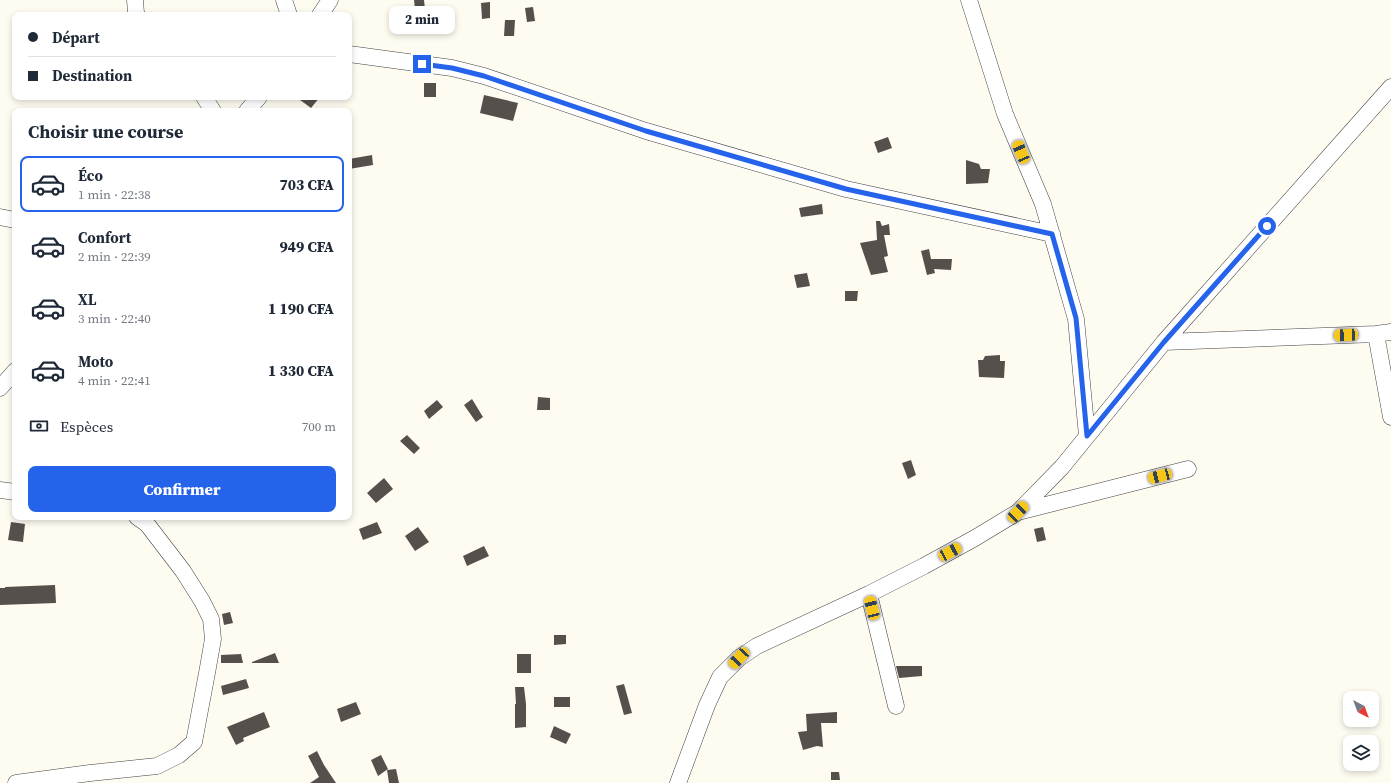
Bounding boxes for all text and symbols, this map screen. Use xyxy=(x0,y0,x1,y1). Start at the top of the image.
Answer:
callout: 2 min xyxy=(389,6,455,34)
text: 2 min xyxy=(405,11,439,28)
text: Départ xyxy=(52,27,100,48)
route end xyxy=(413,55,431,73)
text: Destination xyxy=(52,65,132,86)
text: Choisir une course xyxy=(28,119,183,144)
car xyxy=(1011,139,1031,165)
text: Éco xyxy=(78,165,103,186)
icon: car xyxy=(30,166,66,202)
text: 703 CFA xyxy=(279,174,334,195)
text: 1 min · 22:38 xyxy=(78,186,151,203)
route start xyxy=(1258,217,1276,235)
text: Confort xyxy=(78,227,131,248)
icon: car xyxy=(30,228,66,264)
text: 949 CFA xyxy=(279,236,334,257)
text: 2 min · 22:39 xyxy=(78,248,151,265)
text: XL xyxy=(78,289,97,310)
icon: car xyxy=(30,290,66,326)
text: 1 190 CFA xyxy=(268,298,334,319)
text: 3 min · 22:40 xyxy=(78,310,151,327)
car xyxy=(1334,329,1358,341)
text: Moto xyxy=(78,351,113,372)
icon: car xyxy=(30,352,66,388)
text: 1 330 CFA xyxy=(268,360,334,381)
text: 4 min · 22:41 xyxy=(78,372,151,389)
icon: cash xyxy=(28,415,50,437)
text: Espèces xyxy=(60,416,113,437)
text: 700 m xyxy=(302,418,336,435)
button: Confirmer xyxy=(28,466,336,512)
car xyxy=(1147,467,1173,485)
car xyxy=(1005,499,1031,525)
car xyxy=(937,541,963,563)
car xyxy=(863,595,881,621)
car xyxy=(726,645,752,671)
north arrow xyxy=(1343,691,1379,727)
map controls xyxy=(1343,691,1379,771)
button: layers xyxy=(1343,735,1379,771)

